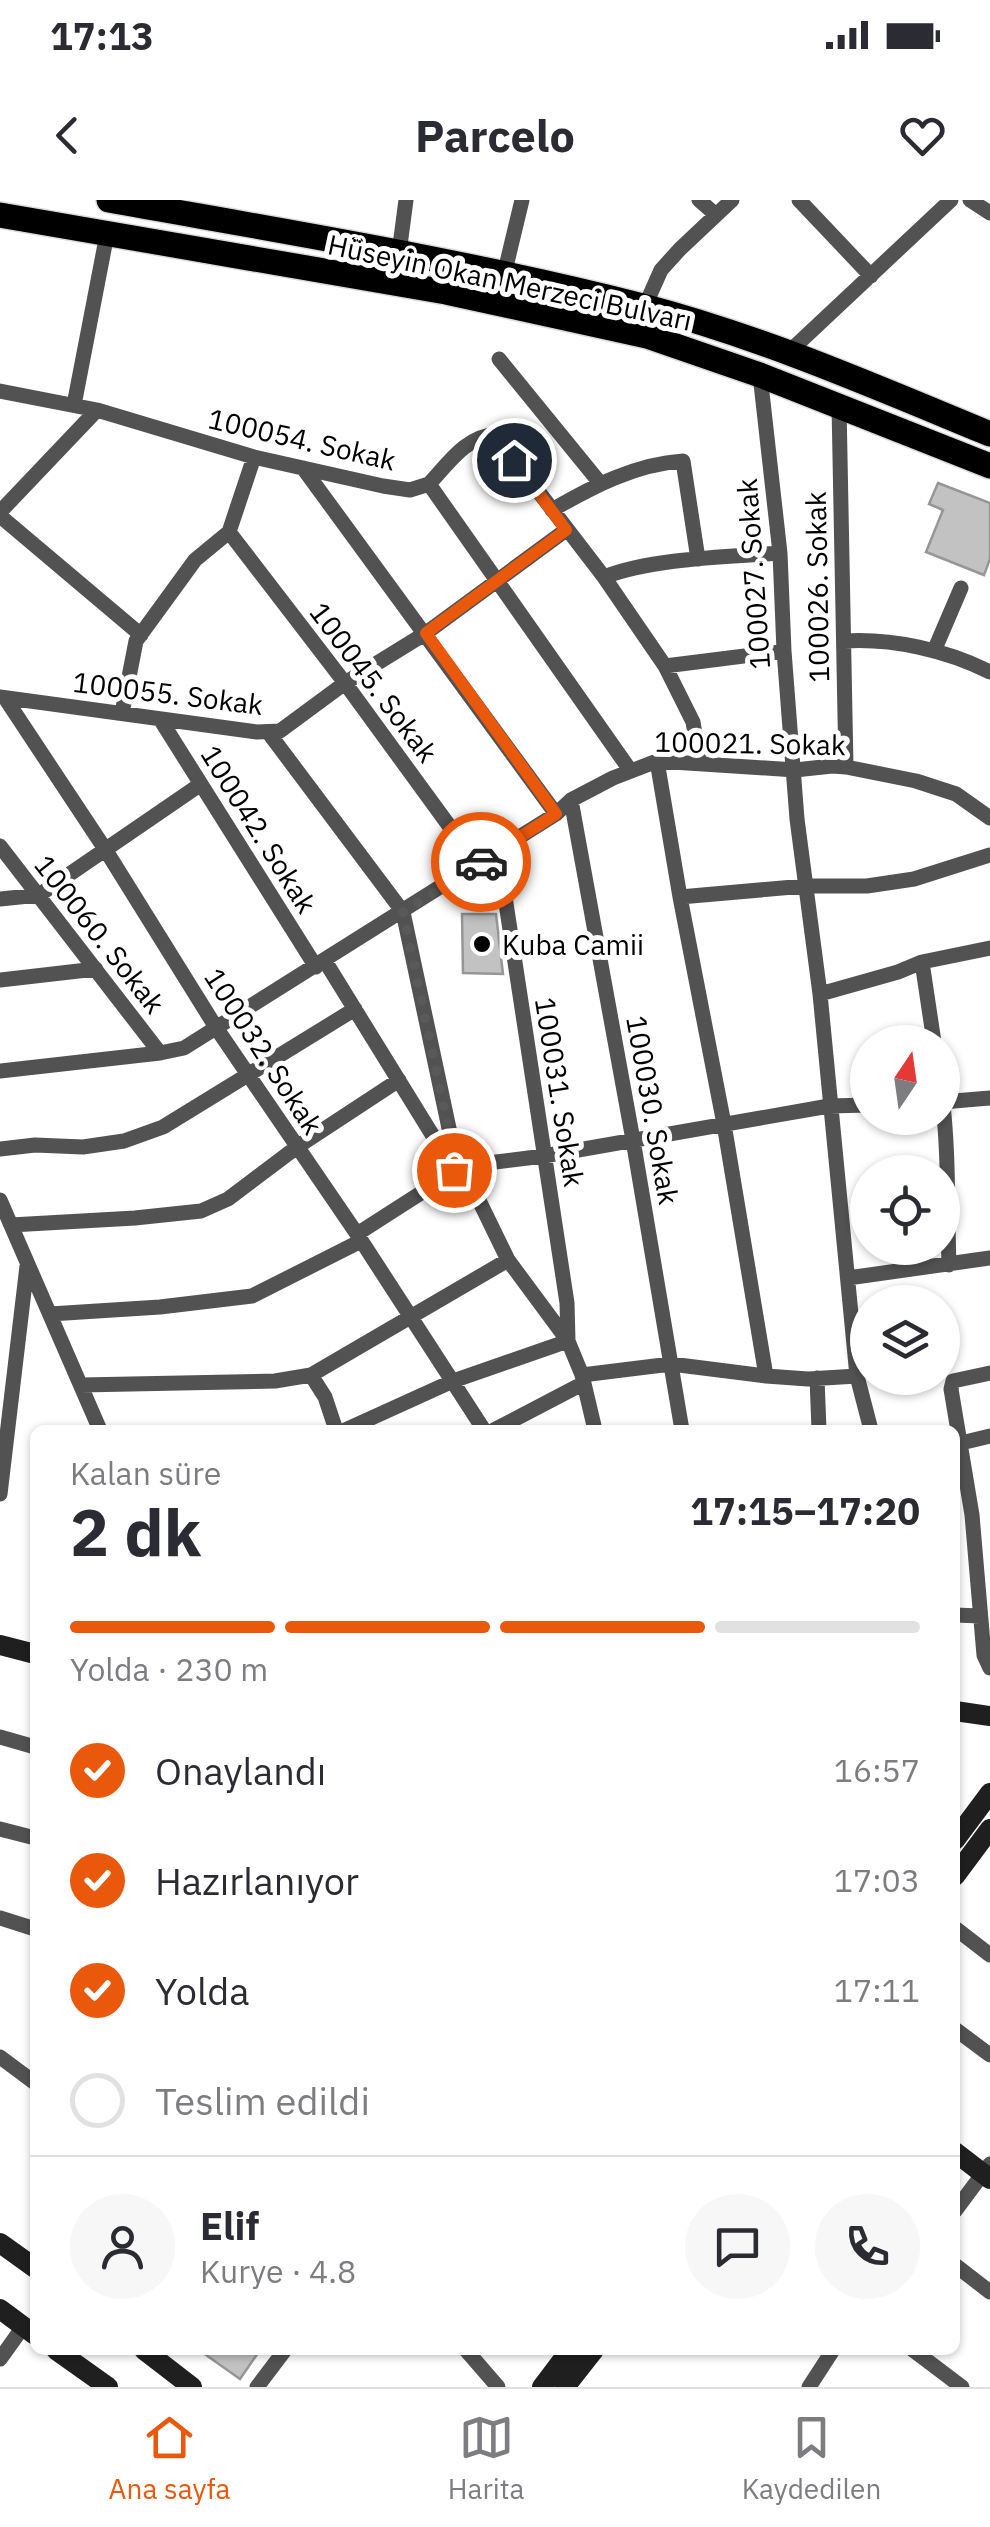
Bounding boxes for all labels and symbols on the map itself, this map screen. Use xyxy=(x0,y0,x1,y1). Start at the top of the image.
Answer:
street label: Hüseyin Okan Merzeci Bulvarı xyxy=(325,225,695,339)
street label: 100054. Sokak xyxy=(205,399,400,479)
pin xyxy=(472,418,557,503)
street label: 100027. Sokak xyxy=(728,477,778,671)
street label: 100026. Sokak xyxy=(797,491,837,683)
street label: 100045. Sokak xyxy=(302,594,446,770)
street label: 100055. Sokak xyxy=(71,663,265,723)
street label: 100021. Sokak xyxy=(654,723,846,763)
street label: 100042. Sokak xyxy=(193,738,326,920)
courier xyxy=(431,812,531,912)
street label: 100060. Sokak xyxy=(27,847,174,1021)
place label: Kuba Camii xyxy=(502,926,644,963)
marker: Kuba Camii xyxy=(471,933,493,955)
street label: 100032. Sokak xyxy=(196,961,332,1141)
street label: 100031. Sokak xyxy=(527,995,593,1190)
street label: 100030. Sokak xyxy=(618,1013,688,1208)
north arrow xyxy=(850,1025,960,1135)
pin xyxy=(412,1128,497,1213)

